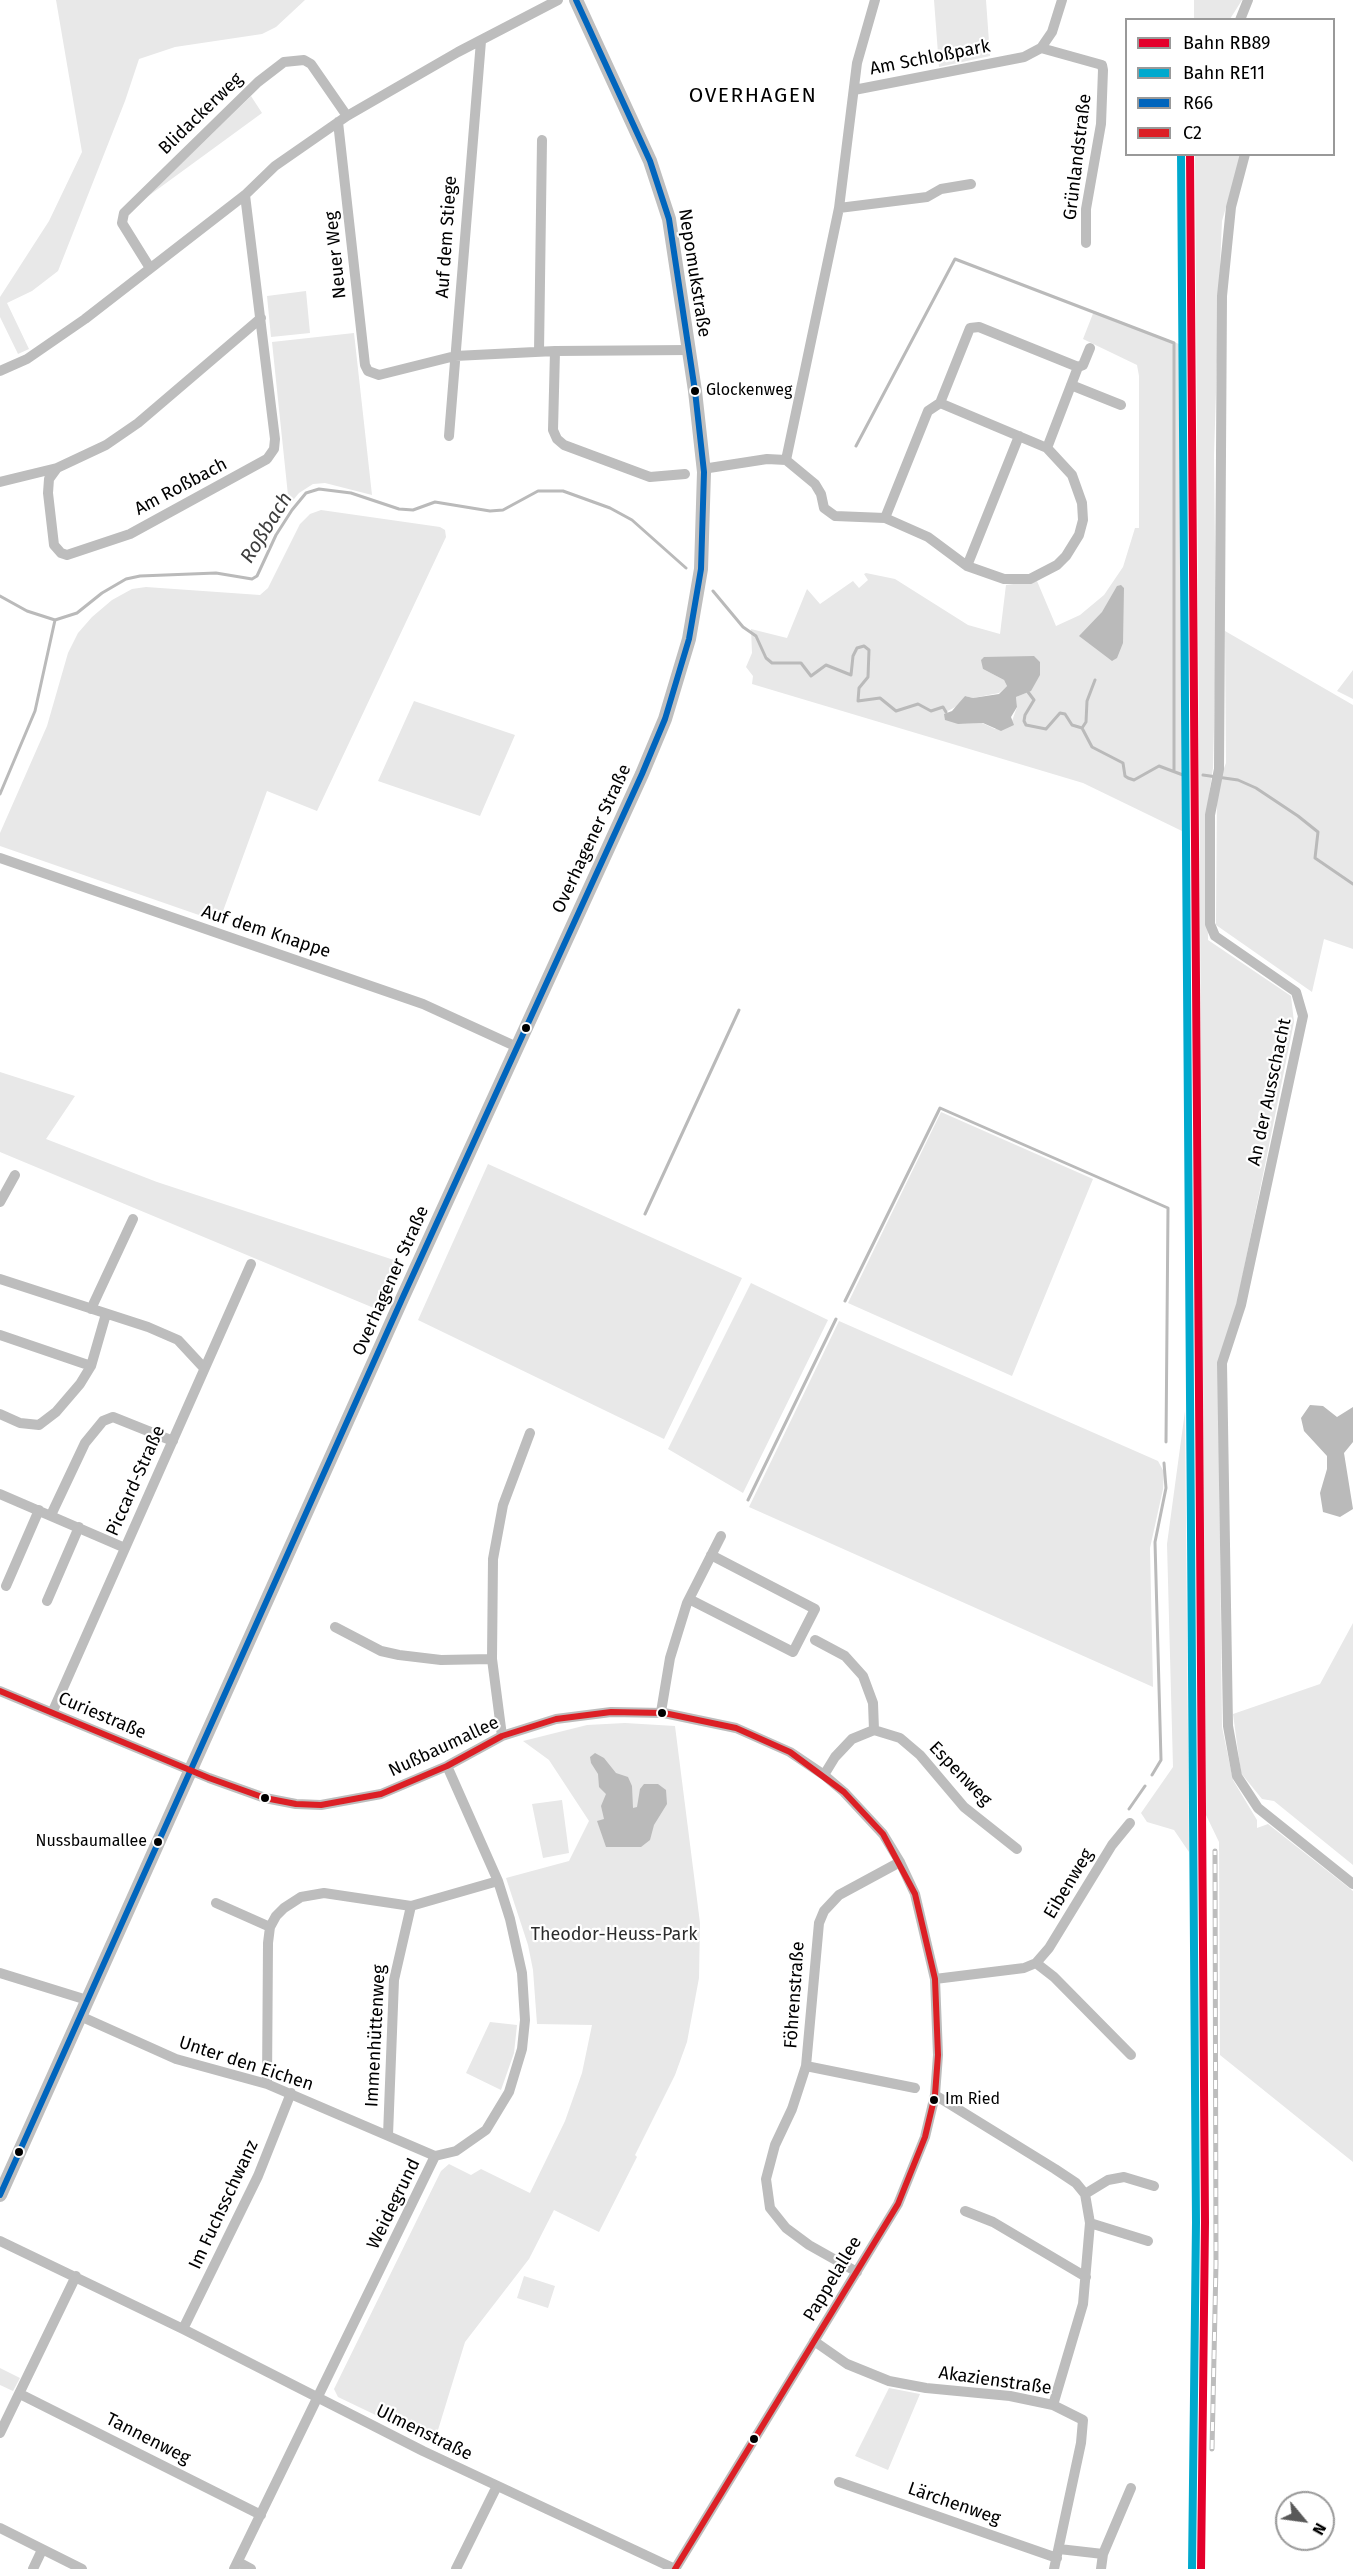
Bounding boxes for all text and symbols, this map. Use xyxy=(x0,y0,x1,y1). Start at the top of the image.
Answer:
legend xyxy=(1125,18,1335,156)
text: Bahn RB89 xyxy=(1183,32,1271,54)
street label: Am Schloßpark xyxy=(868,36,992,80)
text: Bahn RE11 xyxy=(1183,62,1265,84)
street label: Blidackerweg xyxy=(155,69,247,159)
district label: OVERHAGEN xyxy=(689,83,817,109)
text: R66 xyxy=(1183,92,1213,114)
street label: Grünlandstraße xyxy=(1060,93,1096,221)
text: C2 xyxy=(1183,122,1202,144)
street label: Auf dem Stiege xyxy=(432,175,462,299)
street label: Nepomukstraße xyxy=(673,207,715,339)
street label: Neuer Weg xyxy=(321,210,351,300)
place label: Glockenweg xyxy=(706,381,792,401)
marker: Glockenweg xyxy=(689,385,701,397)
street label: Am Roßbach xyxy=(131,454,231,520)
water label: Roßbach xyxy=(236,488,298,568)
street label: Overhagener Straße xyxy=(548,761,636,917)
street label: Auf dem Knappe xyxy=(199,901,333,963)
street label: An der Ausschacht xyxy=(1244,1016,1296,1168)
unlabelled marker xyxy=(520,1022,532,1034)
street label: Overhagener Straße xyxy=(348,1203,434,1359)
street label: Piccard-Straße xyxy=(102,1422,170,1540)
street label: Curiestraße xyxy=(55,1688,149,1744)
unlabelled marker xyxy=(656,1707,668,1719)
street label: Nußbaumallee xyxy=(385,1712,503,1782)
street label: Espenweg xyxy=(924,1737,996,1811)
unlabelled marker xyxy=(259,1792,271,1804)
place label: Nussbaumallee xyxy=(36,1832,147,1852)
marker: Nussbaumallee xyxy=(152,1836,164,1848)
street label: Eibenweg xyxy=(1040,1845,1098,1923)
park label: Theodor-Heuss-Park xyxy=(531,1924,697,1946)
street label: Föhrenstraße xyxy=(780,1941,810,2049)
street label: Immenhüttenweg xyxy=(361,1964,391,2108)
street label: Unter den Eichen xyxy=(176,2032,316,2096)
place label: Im Ried xyxy=(945,2090,1000,2110)
marker: Im Ried xyxy=(928,2094,940,2106)
street label: Im Fuchsschwanz xyxy=(185,2137,263,2273)
unlabelled marker xyxy=(13,2146,25,2158)
street label: Weidegrund xyxy=(363,2155,425,2253)
street label: Pappelallee xyxy=(799,2233,867,2325)
street label: Akazienstraße xyxy=(937,2362,1053,2400)
street label: Ulmenstraße xyxy=(372,2400,476,2466)
street label: Tannenweg xyxy=(102,2409,194,2469)
unlabelled marker xyxy=(748,2433,760,2445)
street label: Lärchenweg xyxy=(905,2478,1003,2530)
north arrow xyxy=(1275,2491,1335,2551)
text: N xyxy=(1309,2520,1330,2538)

